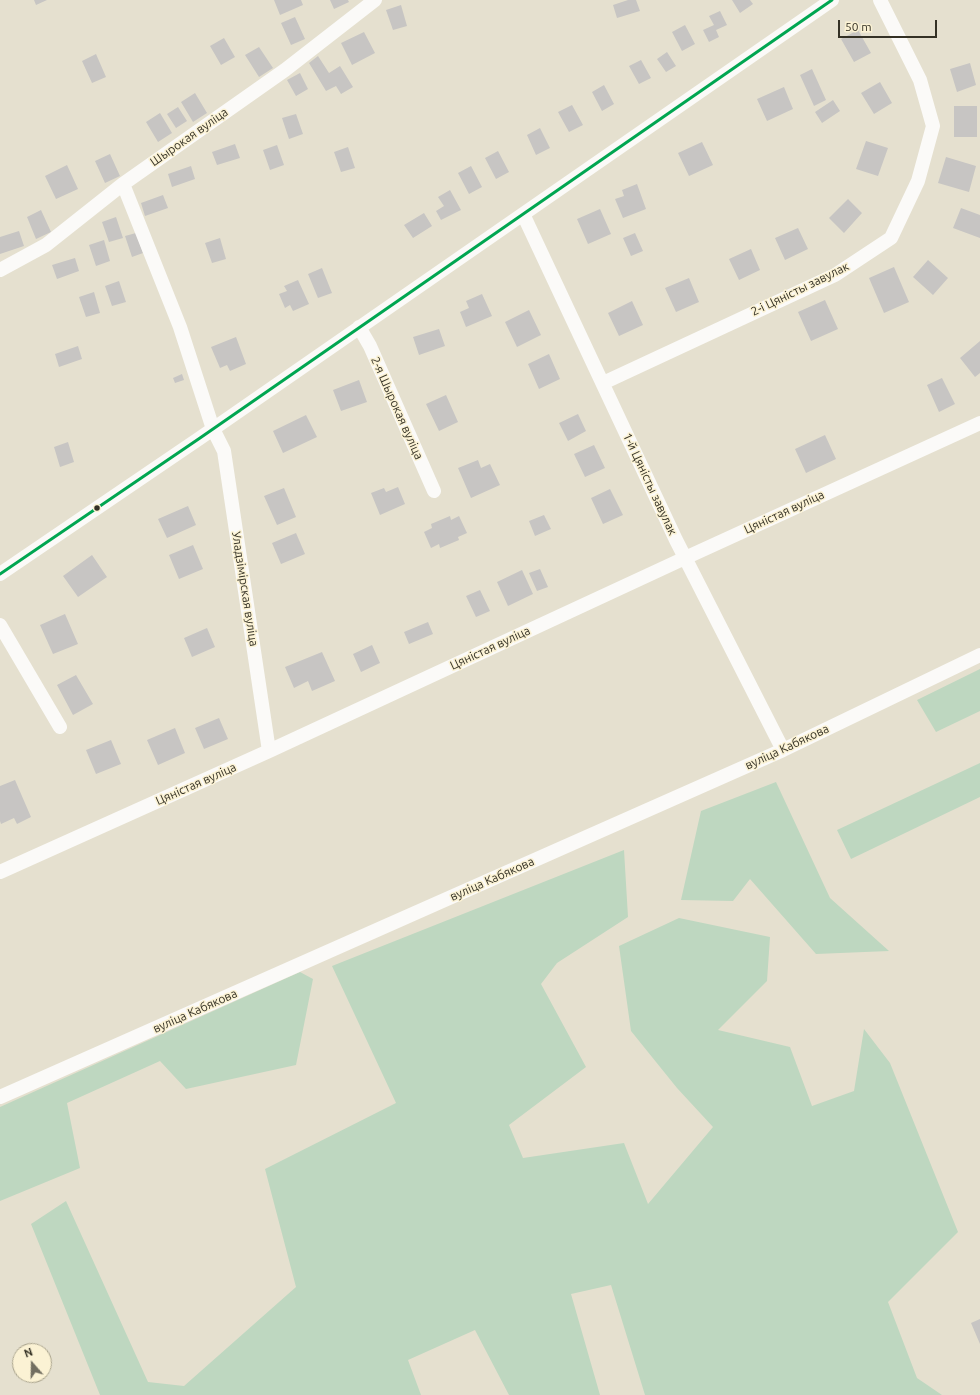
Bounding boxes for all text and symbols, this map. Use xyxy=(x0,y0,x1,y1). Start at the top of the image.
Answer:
scale bar xyxy=(840,12,939,38)
text: 50 m xyxy=(845,20,872,33)
street label: Шырокая вуліца xyxy=(147,105,231,169)
street label: 2-і Цяністы завулак xyxy=(749,259,851,319)
street label: 2-я Шырокая вуліца xyxy=(368,354,426,462)
street label: 1-й Цяністы завулак xyxy=(620,431,680,537)
street label: Цяністая вуліца xyxy=(742,487,826,537)
unlabelled marker xyxy=(92,503,102,513)
street label: Уладзімірская вуліца xyxy=(229,531,261,647)
street label: Цяністая вуліца xyxy=(448,623,532,673)
street label: вуліца Кабякова xyxy=(743,721,831,773)
street label: Цяністая вуліца xyxy=(153,760,239,808)
street label: вуліца Кабякова xyxy=(448,854,536,904)
street label: вуліца Кабякова xyxy=(151,986,239,1036)
north arrow xyxy=(12,1343,52,1383)
text: N xyxy=(22,1346,34,1360)

